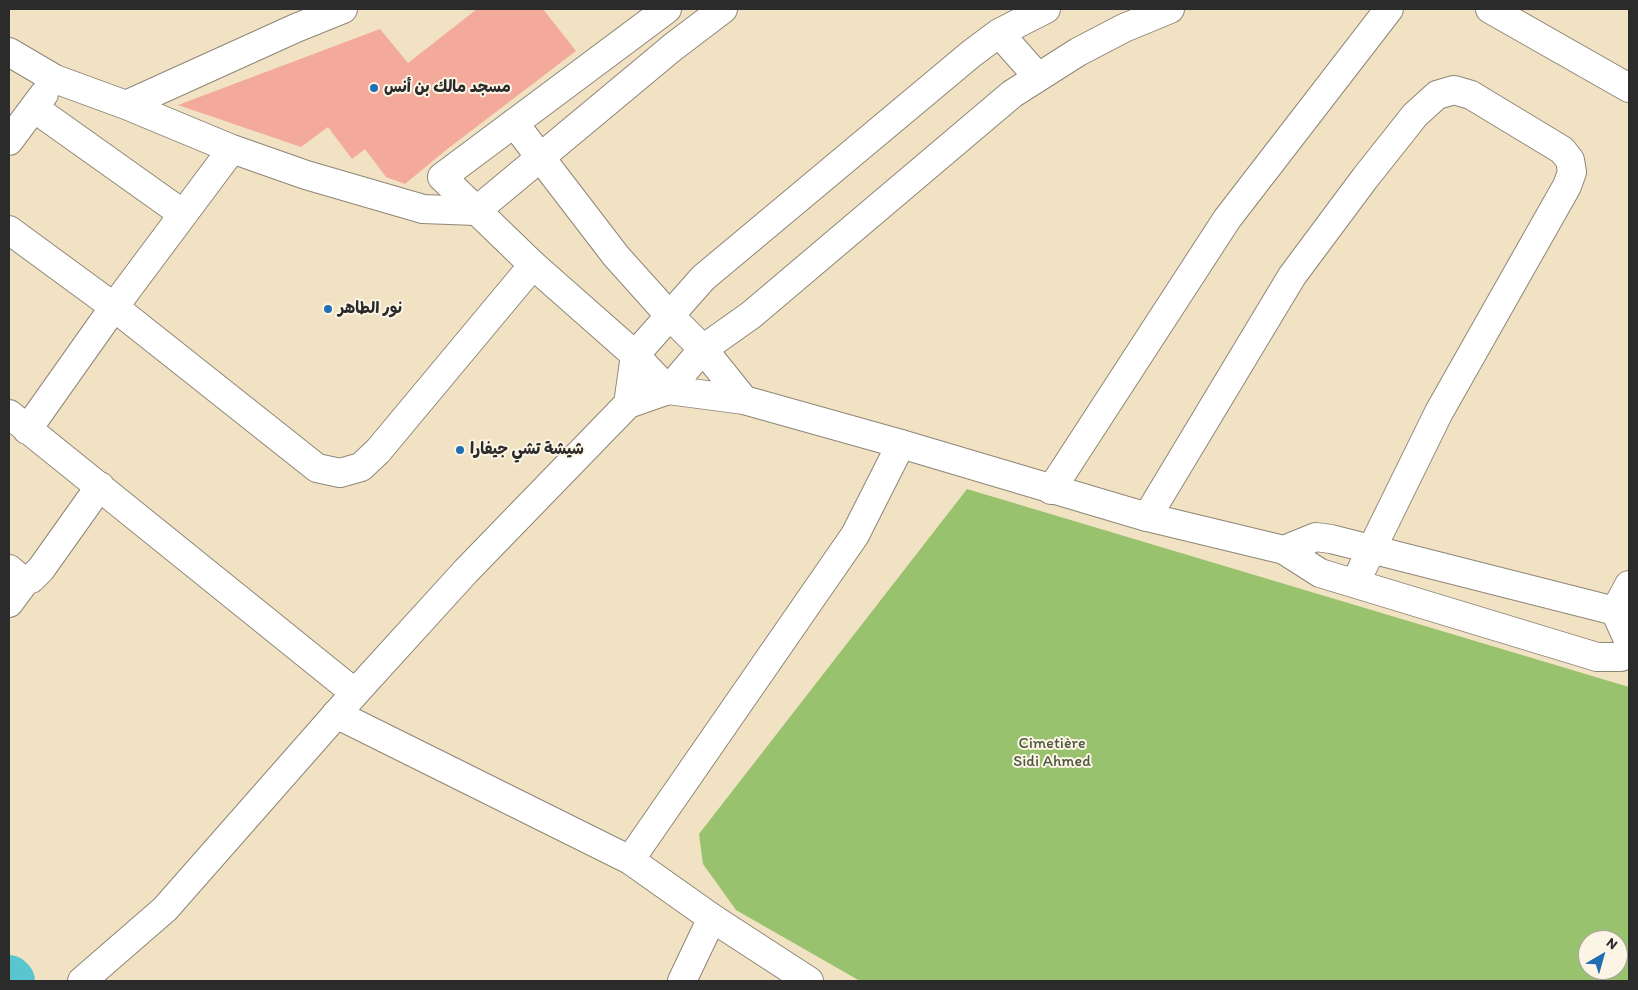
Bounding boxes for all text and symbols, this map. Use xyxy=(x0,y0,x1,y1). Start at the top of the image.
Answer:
place label: مسجد مالك بن أنس xyxy=(384,78,511,98)
marker: مسجد مالك بن أنس xyxy=(368,82,380,94)
place label: نور الطاهر xyxy=(338,299,402,319)
marker: نور الطاهر xyxy=(322,303,334,315)
place label: شيشة تشي جيفارا xyxy=(470,440,584,460)
marker: شيشة تشي جيفارا xyxy=(454,444,466,456)
park label: Cimetière Sidi Ahmed xyxy=(1013,734,1091,772)
north arrow xyxy=(1578,930,1628,980)
text: N xyxy=(1603,934,1621,953)

